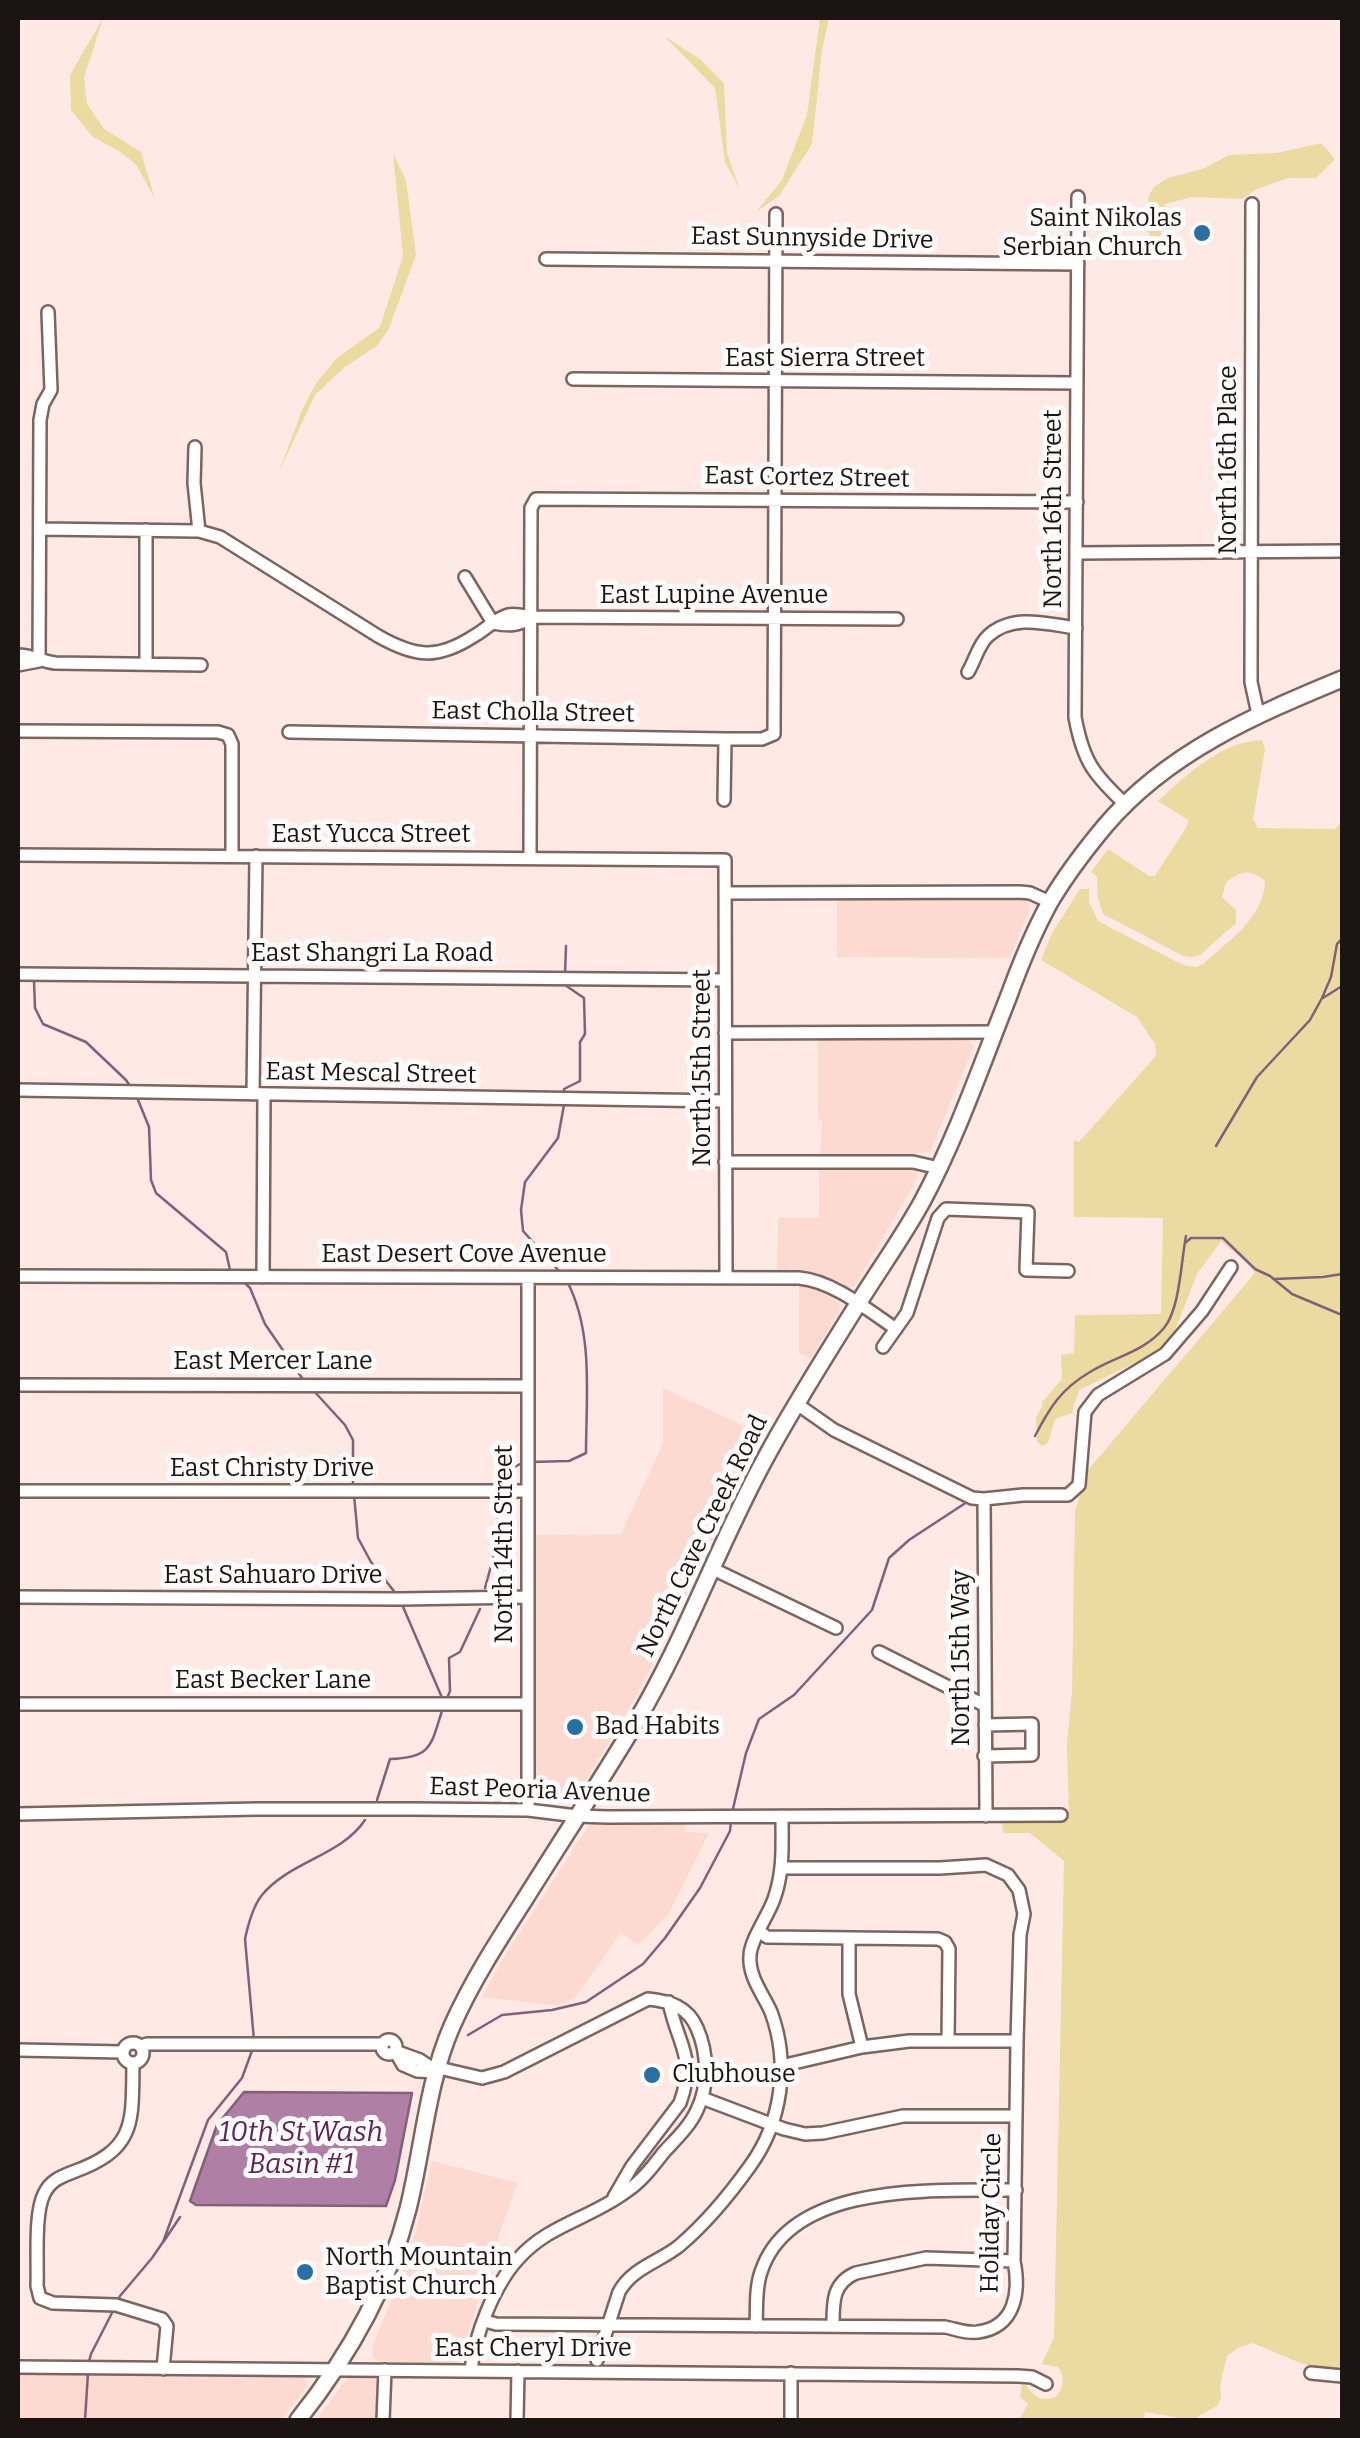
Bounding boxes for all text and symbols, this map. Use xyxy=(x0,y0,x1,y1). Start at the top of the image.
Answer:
place label: Saint Nikolas Serbian Church xyxy=(1002,204,1182,263)
street label: East Sunnyside Drive xyxy=(690,222,934,256)
marker: Saint Nikolas Serbian Church xyxy=(1191,222,1213,244)
street label: East Sierra Street xyxy=(725,344,925,374)
street label: North 16th Place xyxy=(1214,365,1244,555)
street label: North 16th Street xyxy=(1039,410,1069,608)
street label: East Cortez Street xyxy=(704,461,910,495)
street label: East Lupine Avenue xyxy=(600,581,828,611)
street label: East Cholla Street xyxy=(431,696,635,730)
street label: East Yucca Street xyxy=(271,820,471,850)
street label: East Shangri La Road xyxy=(251,939,493,969)
street label: North 15th Street xyxy=(688,969,718,1167)
street label: East Mescal Street xyxy=(265,1057,477,1091)
street label: East Desert Cove Avenue xyxy=(321,1240,607,1270)
street label: East Mercer Lane xyxy=(173,1347,373,1377)
street label: North Cave Creek Road xyxy=(631,1410,775,1662)
street label: North 14th Street xyxy=(490,1445,520,1643)
street label: East Christy Drive xyxy=(170,1454,374,1484)
street label: East Sahuaro Drive xyxy=(163,1561,383,1591)
street label: North 15th Way xyxy=(947,1570,977,1746)
street label: East Becker Lane xyxy=(175,1666,371,1696)
place label: Bad Habits xyxy=(595,1712,720,1742)
marker: Bad Habits xyxy=(564,1716,586,1738)
street label: East Peoria Avenue xyxy=(429,1772,651,1810)
place label: Clubhouse xyxy=(672,2060,796,2090)
marker: Clubhouse xyxy=(641,2064,663,2086)
water label: 10th St Wash Basin #1 xyxy=(219,2116,383,2182)
street label: Holiday Circle xyxy=(976,2132,1008,2294)
place label: North Mountain Baptist Church xyxy=(325,2243,512,2302)
marker: North Mountain Baptist Church xyxy=(294,2261,316,2283)
street label: East Cheryl Drive xyxy=(434,2334,632,2364)

